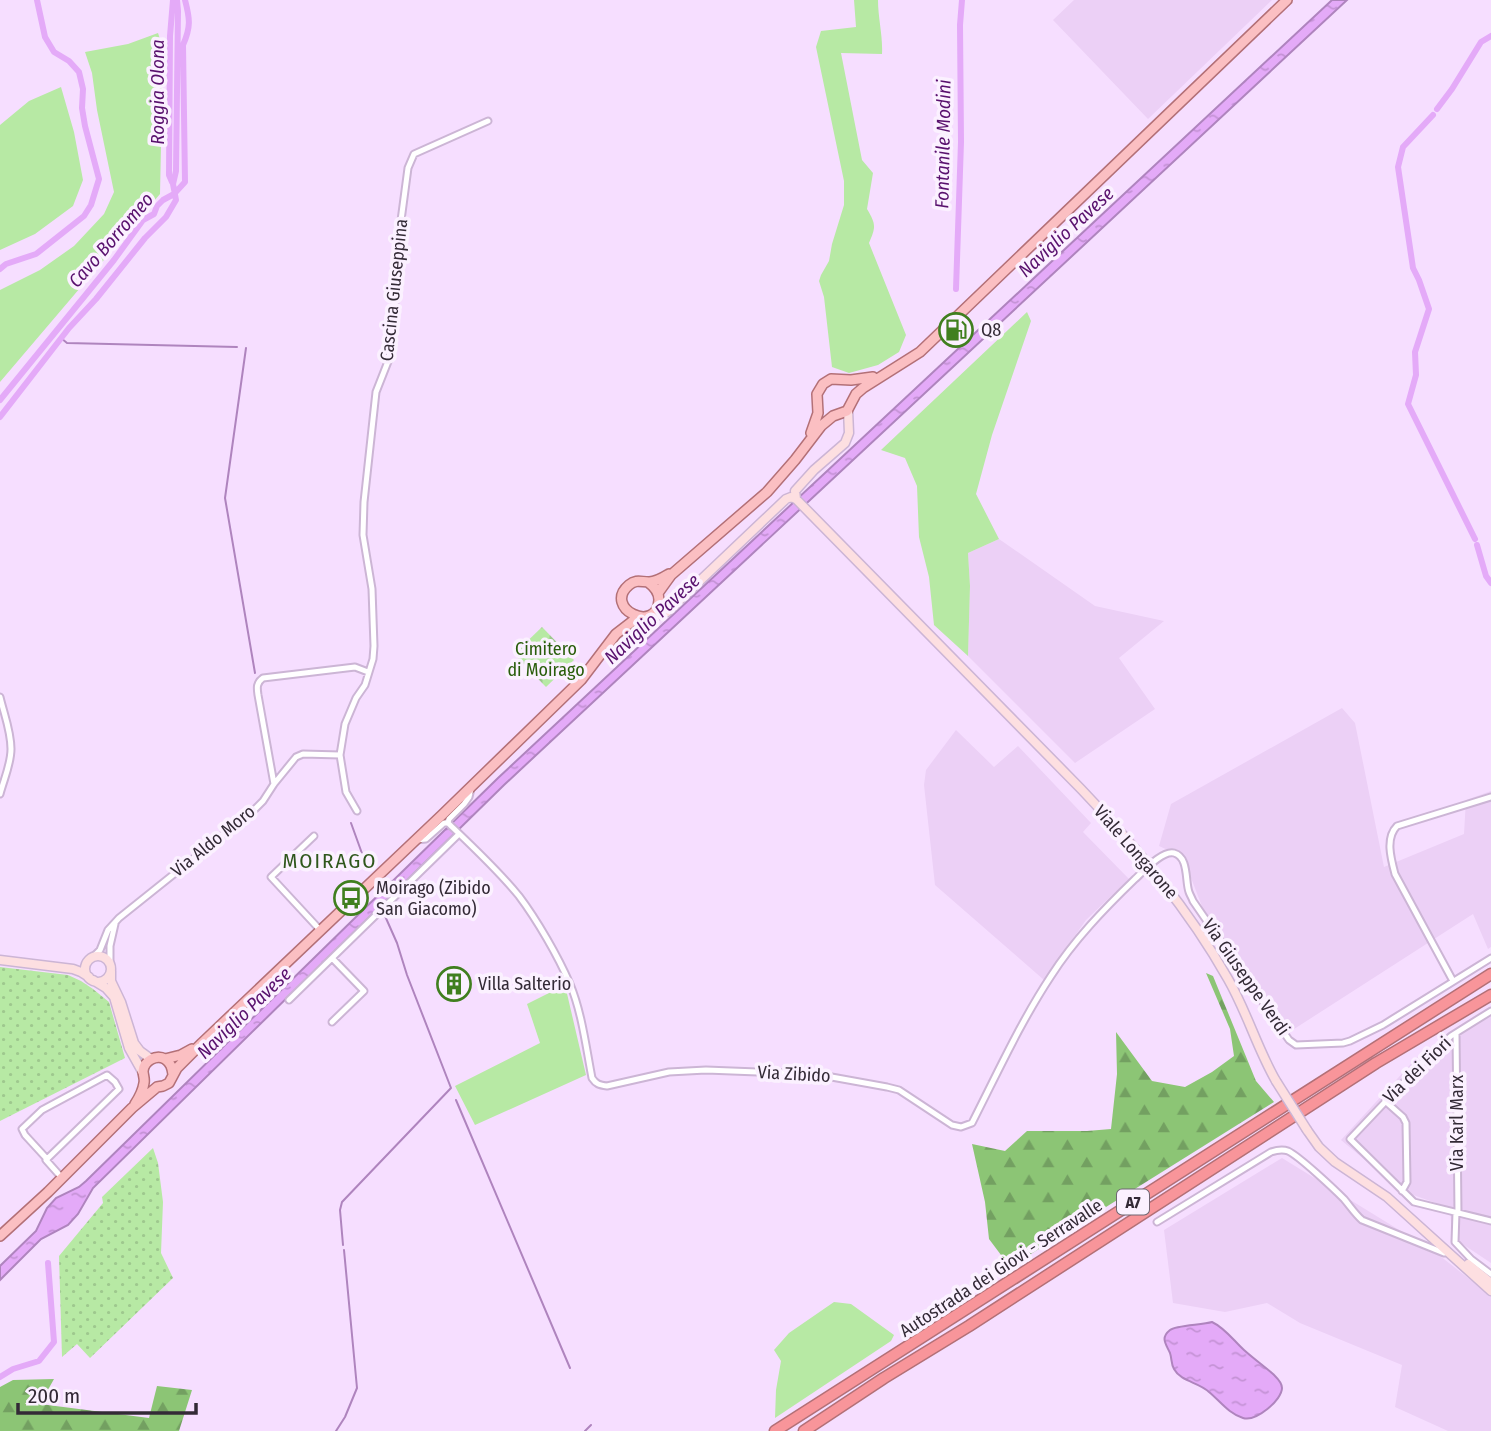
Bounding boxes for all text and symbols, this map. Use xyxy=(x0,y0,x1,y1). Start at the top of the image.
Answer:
water label: Roggia Olona xyxy=(146,39,169,145)
water label: Fontanile Modini xyxy=(930,79,956,209)
water label: Naviglio Pavese xyxy=(1014,182,1118,282)
water label: Cavo Borromeo xyxy=(64,188,158,292)
street label: Cascina Giuseppina xyxy=(376,218,412,362)
fuel station icon: Q8 xyxy=(937,311,975,349)
place label: Q8 xyxy=(981,319,1001,341)
water label: Naviglio Pavese xyxy=(600,569,704,669)
park label: Cimitero di Moirago xyxy=(507,638,585,681)
street label: Via Aldo Moro xyxy=(167,800,259,882)
street label: Viale Longarone xyxy=(1089,801,1183,904)
district label: MOIRAGO xyxy=(283,848,377,874)
place label: Moirago (Zibido San Giacomo) xyxy=(376,877,491,920)
bus stop icon: Moirago (Zibido San Giacomo) xyxy=(332,879,370,917)
street label: Via Giuseppe Verdi xyxy=(1198,914,1294,1040)
water label: Naviglio Pavese xyxy=(192,962,296,1064)
building icon: Villa Salterio xyxy=(435,965,473,1003)
place label: Villa Salterio xyxy=(478,973,571,995)
street label: Via dei Fiori xyxy=(1378,1032,1456,1108)
street label: Via Zibido xyxy=(757,1061,831,1087)
street label: Via Karl Marx xyxy=(1446,1075,1468,1171)
road number: A7 xyxy=(1117,1190,1149,1214)
street label: Autostrada dei Giovi - Serravalle xyxy=(896,1194,1106,1342)
scale bar xyxy=(18,1372,196,1416)
text: 200 m xyxy=(28,1383,80,1409)

